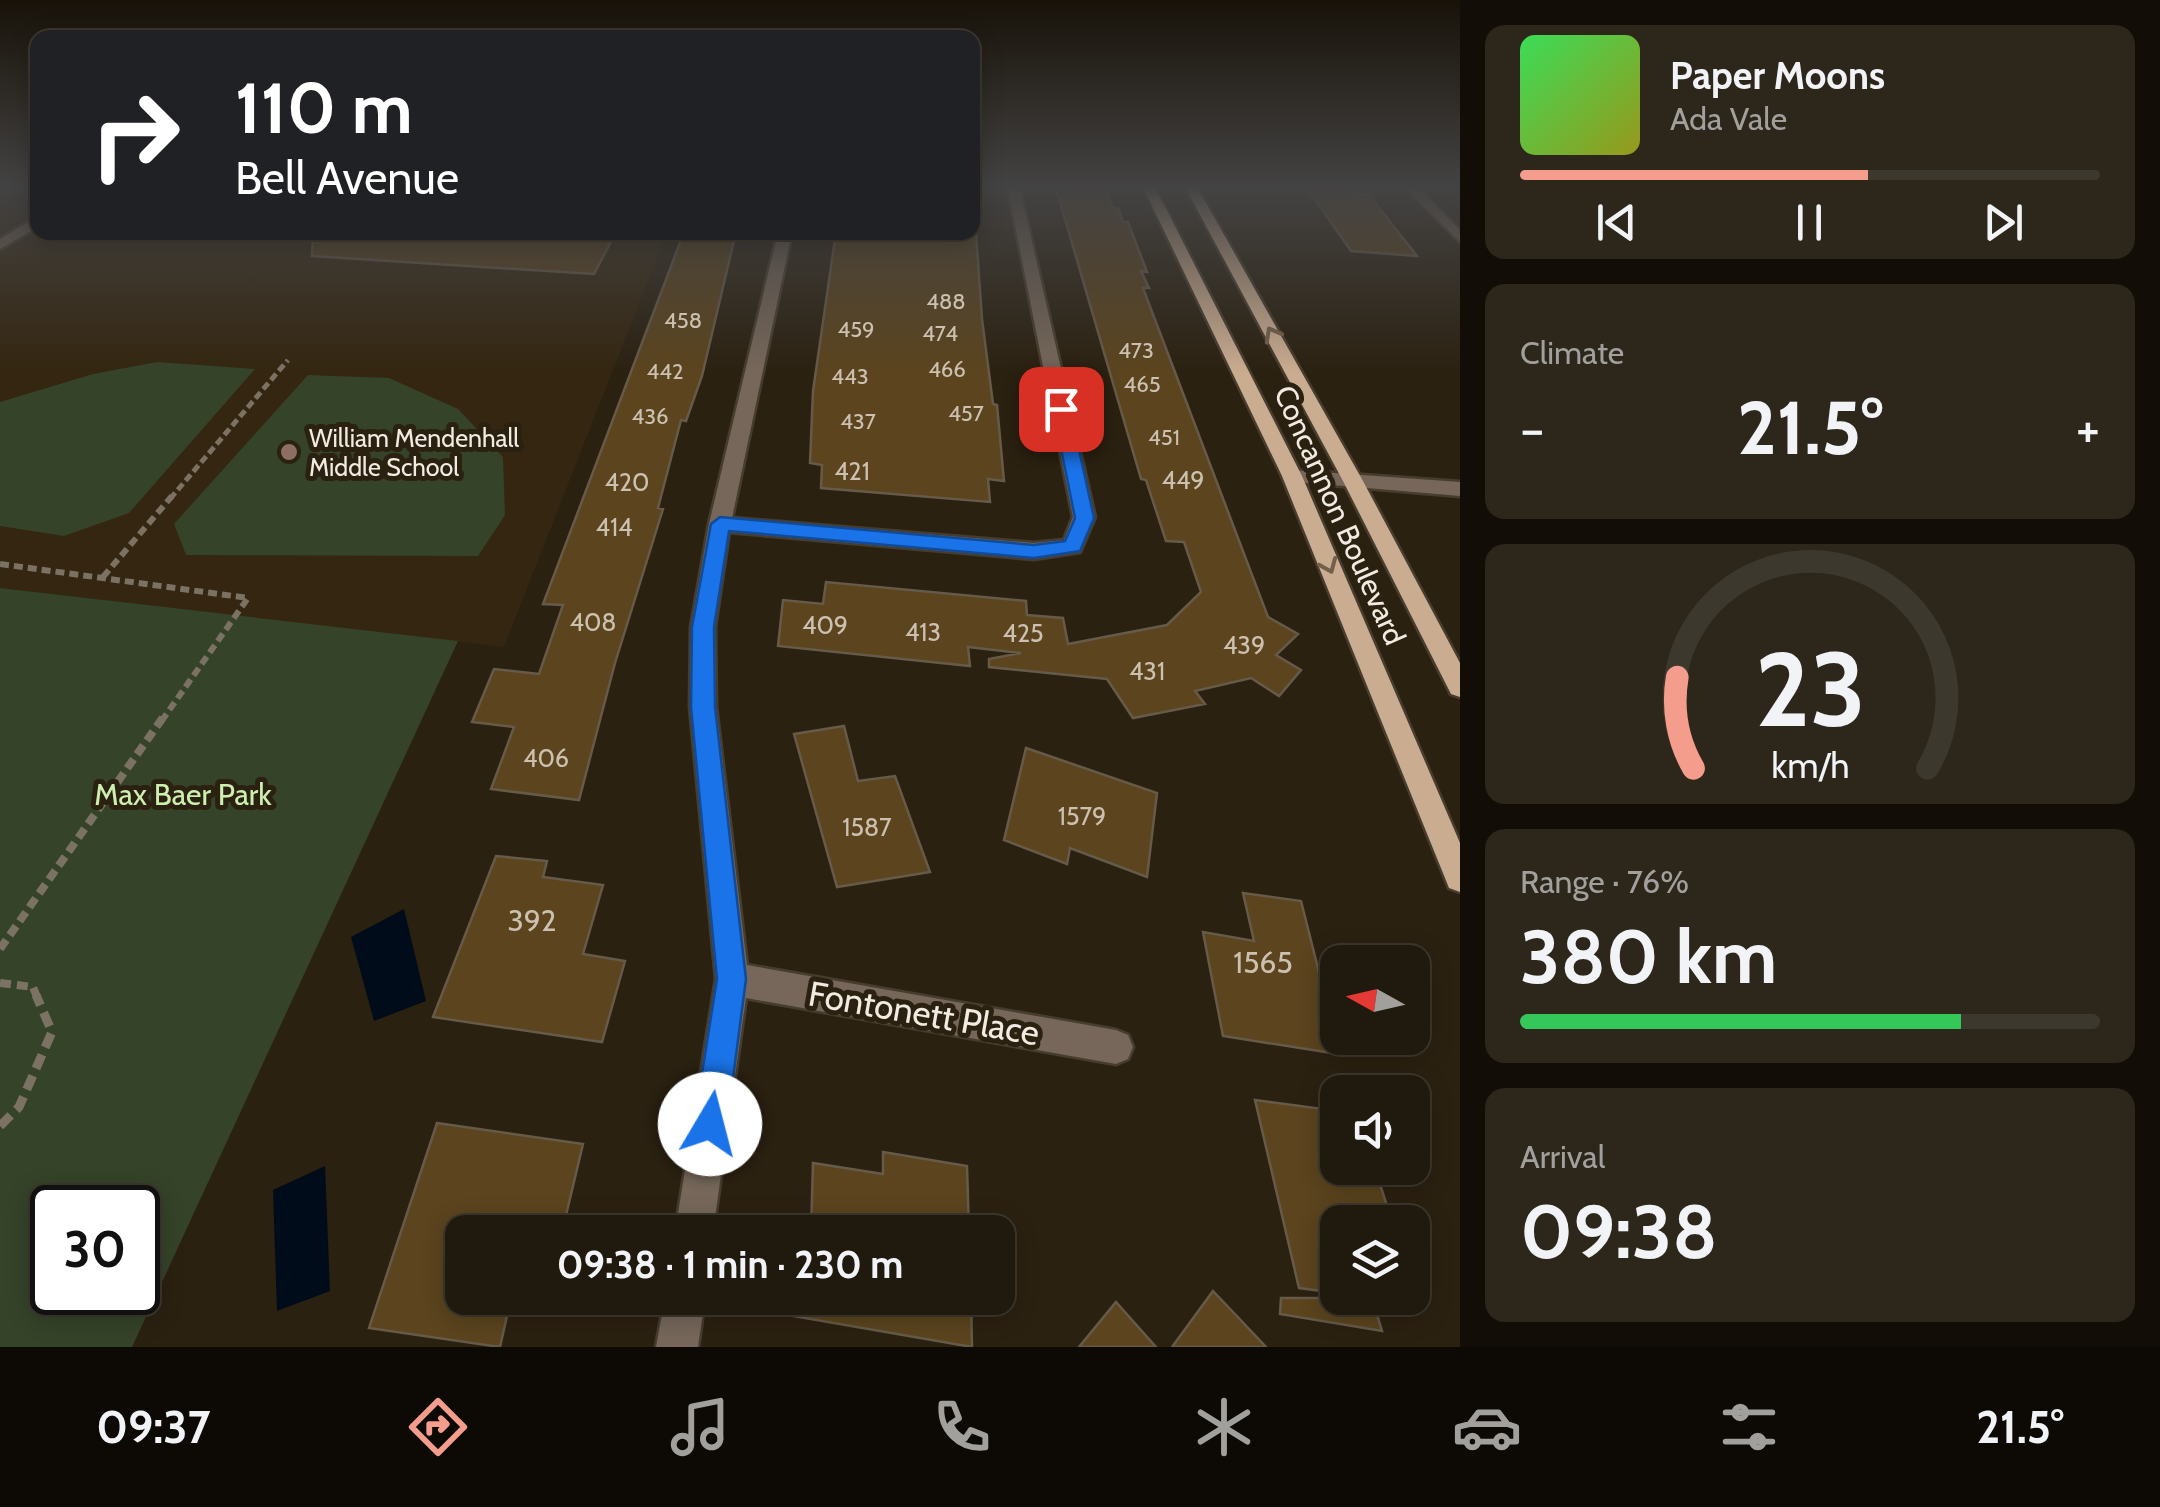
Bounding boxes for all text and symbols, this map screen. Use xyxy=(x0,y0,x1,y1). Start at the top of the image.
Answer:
text: Paper Moons xyxy=(1670,52,1885,99)
text: 110 m xyxy=(235,65,413,151)
icon: right xyxy=(70,70,200,200)
text: Ada Vale xyxy=(1670,99,1787,138)
text: Bell Avenue xyxy=(235,151,459,205)
icon: previous xyxy=(1589,195,1644,250)
icon: pause xyxy=(1782,195,1837,250)
icon: next xyxy=(1976,195,2031,250)
house number: 488 xyxy=(926,288,966,315)
house number: 458 xyxy=(664,307,702,334)
house number: 459 xyxy=(837,316,875,343)
house number: 474 xyxy=(922,320,958,347)
one-way arrow xyxy=(1265,327,1285,345)
text: Climate xyxy=(1520,333,1624,372)
house number: 473 xyxy=(1118,337,1154,364)
house number: 466 xyxy=(928,356,966,383)
house number: 442 xyxy=(647,358,683,385)
house number: 443 xyxy=(831,363,869,390)
pin xyxy=(1019,367,1104,452)
house number: 465 xyxy=(1123,371,1161,398)
street label: Concannon Boulevard xyxy=(1266,380,1414,650)
icon: arrive xyxy=(1034,382,1089,437)
text: 21.5° xyxy=(1737,382,1883,473)
text: − xyxy=(1520,395,1544,462)
text: + xyxy=(2076,395,2100,462)
house number: 457 xyxy=(948,400,984,427)
house number: 436 xyxy=(631,403,669,430)
house number: 437 xyxy=(840,408,876,435)
place label: William Mendenhall Middle School xyxy=(309,423,519,482)
house number: 451 xyxy=(1148,424,1180,451)
marker: William Mendenhall Middle School xyxy=(278,441,300,463)
house number: 421 xyxy=(834,456,870,486)
house number: 449 xyxy=(1161,465,1205,495)
house number: 420 xyxy=(604,467,650,497)
house number: 414 xyxy=(595,512,633,542)
one-way arrow xyxy=(1318,556,1338,574)
house number: 408 xyxy=(569,607,617,637)
house number: 409 xyxy=(802,610,848,640)
house number: 413 xyxy=(905,617,941,647)
house number: 425 xyxy=(1002,618,1044,648)
text: 23 xyxy=(1754,626,1866,752)
house number: 439 xyxy=(1223,630,1265,660)
house number: 431 xyxy=(1129,656,1165,686)
house number: 406 xyxy=(523,743,569,773)
text: km/h xyxy=(1771,744,1849,787)
park label: Max Baer Park xyxy=(94,776,272,813)
house number: 1579 xyxy=(1058,801,1106,831)
house number: 1587 xyxy=(842,812,892,842)
text: Range · 76% xyxy=(1520,862,1689,901)
house number: 392 xyxy=(508,902,557,939)
text: 380 km xyxy=(1520,911,1777,1002)
house number: 1565 xyxy=(1233,944,1293,981)
north arrow xyxy=(1320,945,1430,1055)
map controls xyxy=(1320,945,1430,1315)
street label: Fontonett Place xyxy=(805,972,1043,1054)
position arrow xyxy=(658,1072,762,1176)
button: sound xyxy=(1320,1075,1430,1185)
text: Arrival xyxy=(1520,1137,1605,1176)
speed limit sign: 30 xyxy=(30,1185,160,1315)
text: 09:38 xyxy=(1520,1186,1717,1277)
button: layers xyxy=(1320,1205,1430,1315)
text: 09:38 · 1 min · 230 m xyxy=(557,1241,903,1288)
icon: directions xyxy=(403,1392,473,1462)
icon: music xyxy=(665,1392,735,1462)
icon: phone xyxy=(927,1392,997,1462)
icon: climate xyxy=(1189,1392,1259,1462)
icon: car xyxy=(1452,1392,1522,1462)
icon: filters xyxy=(1714,1392,1784,1462)
text: 09:37 xyxy=(96,1400,210,1454)
text: 21.5° xyxy=(1976,1400,2064,1454)

